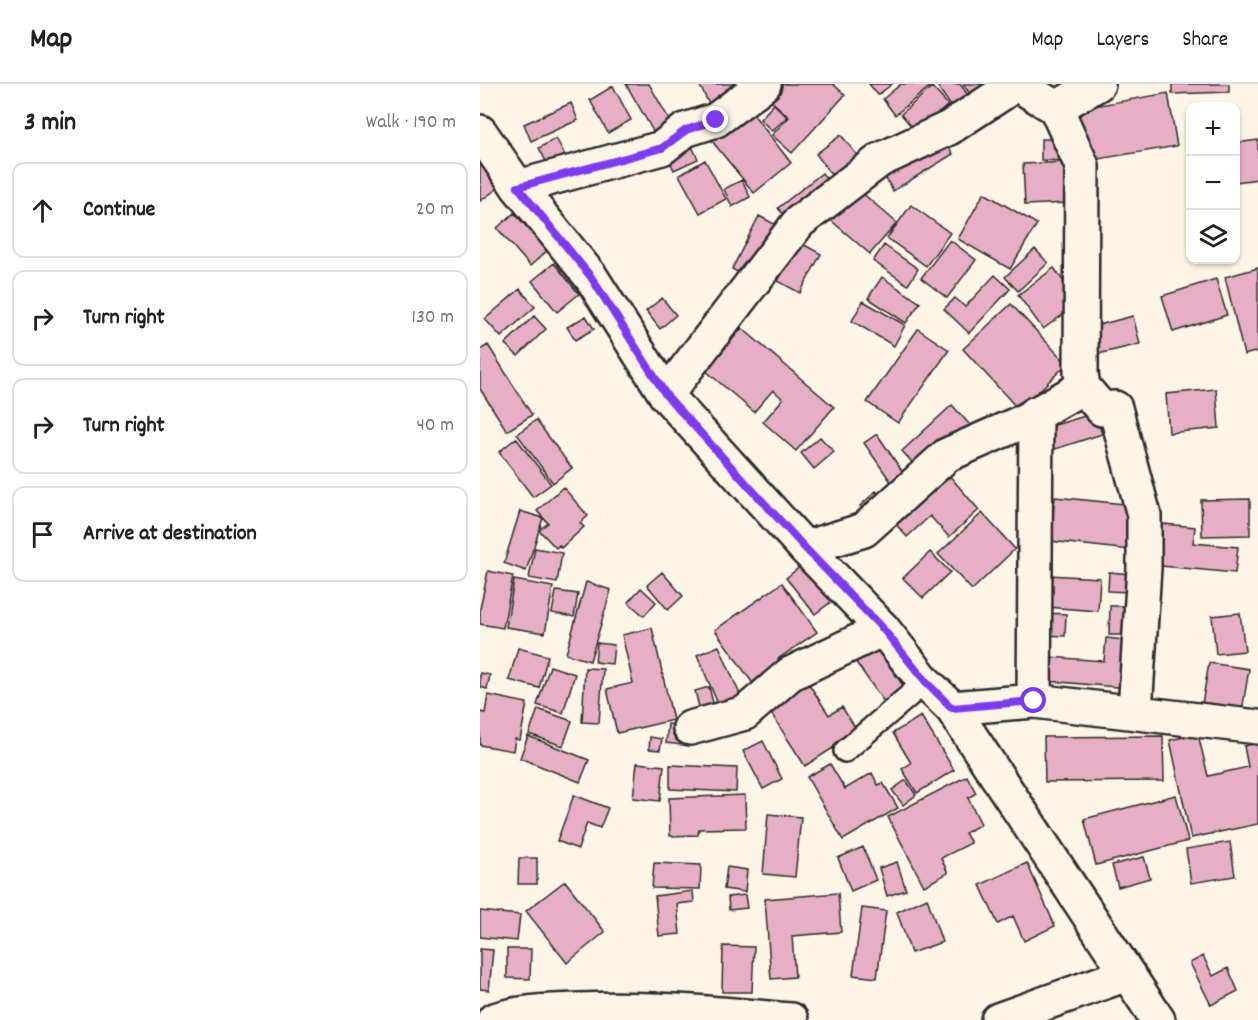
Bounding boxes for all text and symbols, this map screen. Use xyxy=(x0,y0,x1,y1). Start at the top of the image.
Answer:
text: Map xyxy=(30,21,72,61)
text: Map xyxy=(1032,26,1063,56)
text: Layers xyxy=(1096,26,1149,56)
text: Share xyxy=(1182,26,1228,56)
map controls xyxy=(1186,102,1240,264)
button: + xyxy=(1186,102,1240,156)
text: 3 min xyxy=(24,105,76,142)
route end xyxy=(702,106,728,132)
text: Walk · 190 m xyxy=(366,109,456,137)
button: − xyxy=(1186,156,1240,210)
icon: ahead xyxy=(26,194,59,227)
text: Continue xyxy=(83,195,155,226)
text: 20 m xyxy=(416,196,454,224)
button: layers xyxy=(1186,210,1240,264)
icon: right xyxy=(26,302,59,335)
text: Turn right xyxy=(83,303,165,334)
text: 130 m xyxy=(412,304,454,332)
icon: right xyxy=(26,410,59,443)
text: Turn right xyxy=(83,411,165,442)
text: 40 m xyxy=(416,412,454,440)
icon: arrive xyxy=(26,518,59,551)
text: Arrive at destination xyxy=(83,519,257,550)
route start xyxy=(1020,687,1046,713)

